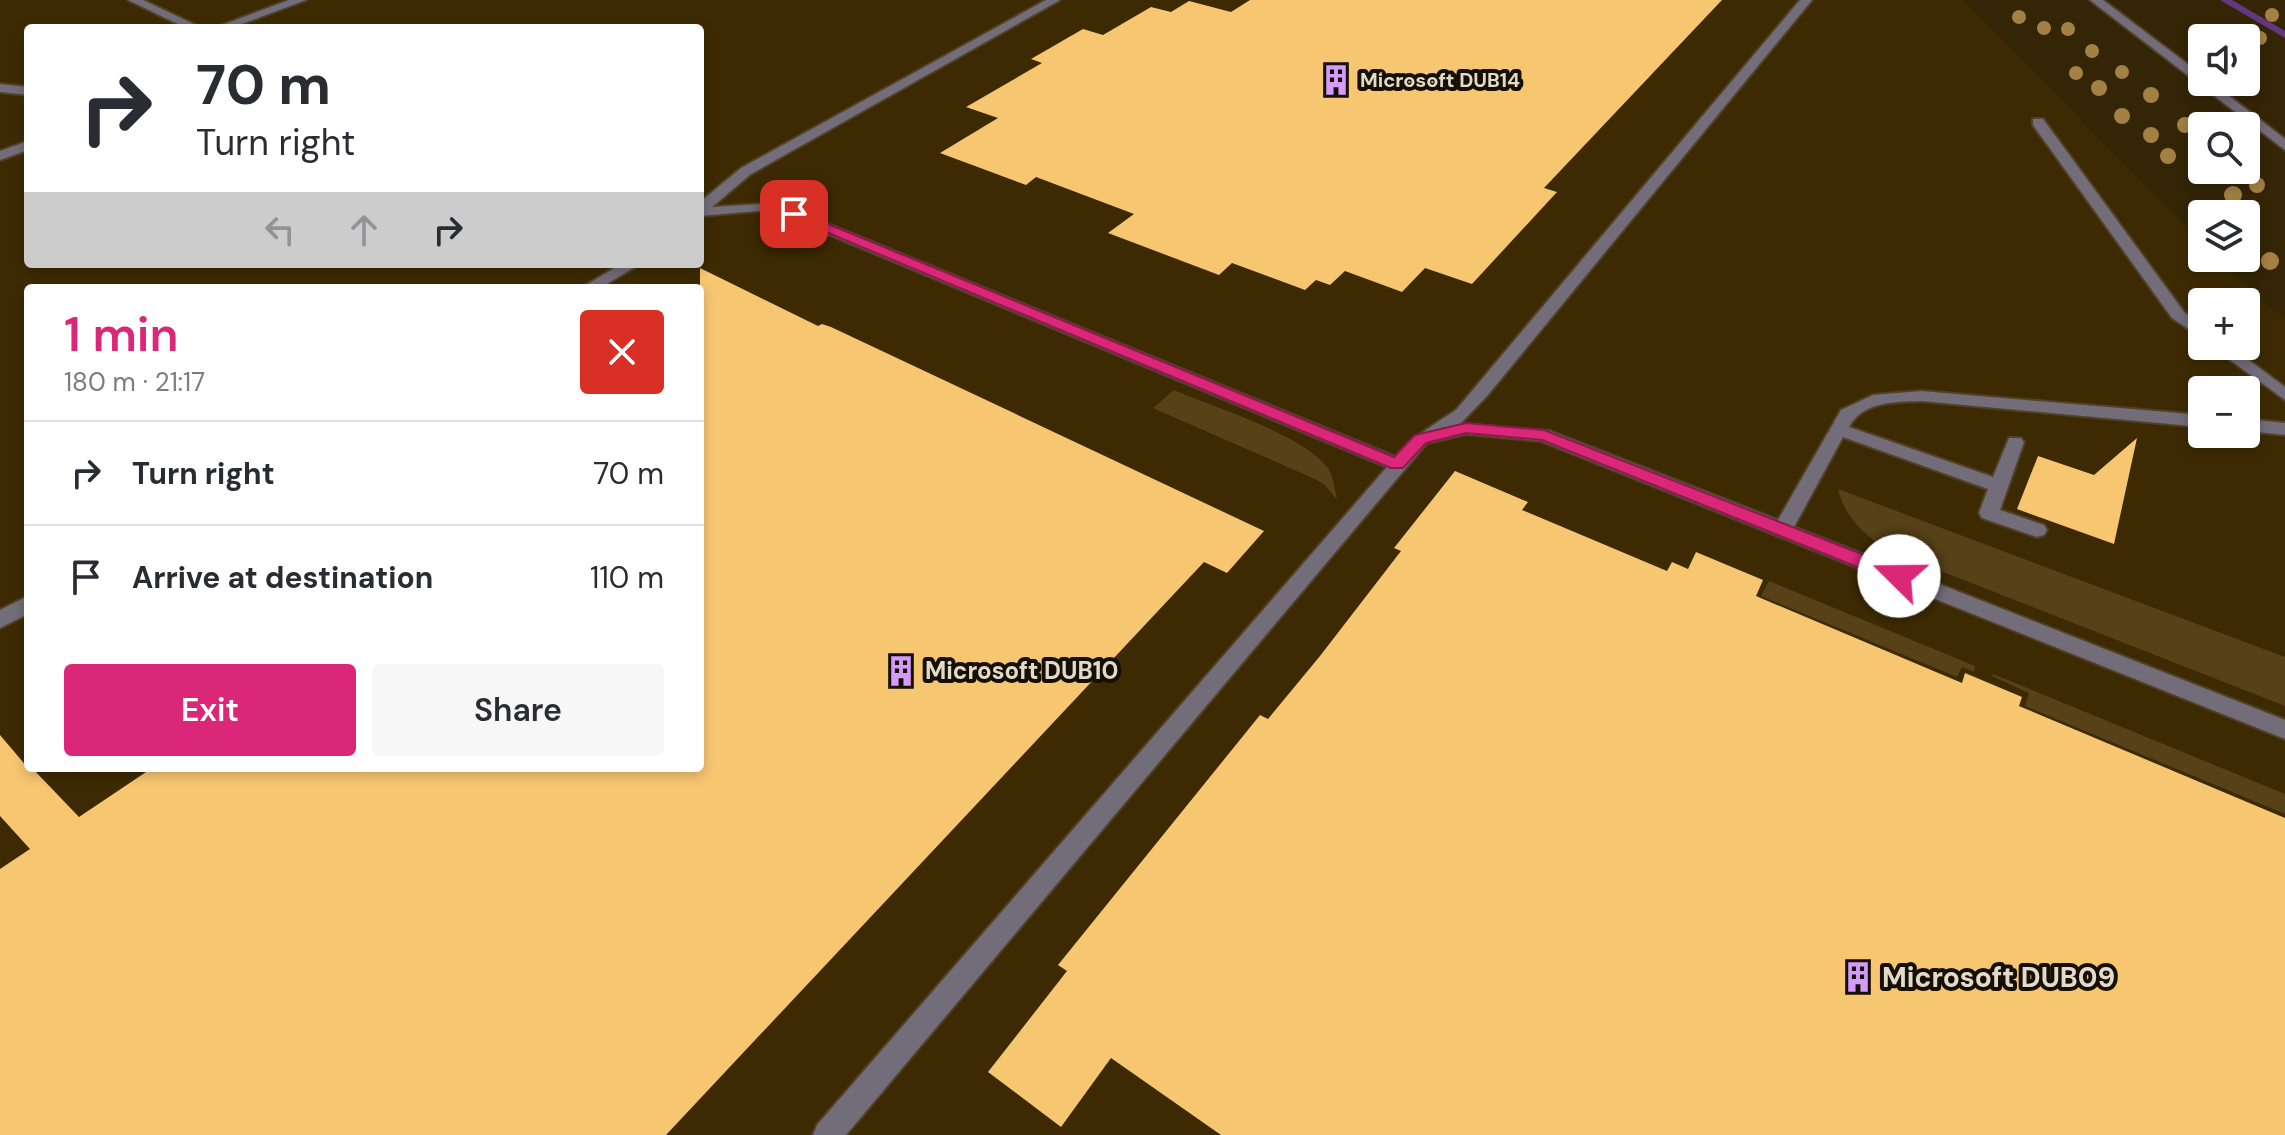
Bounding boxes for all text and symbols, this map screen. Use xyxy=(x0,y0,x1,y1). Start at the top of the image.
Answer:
map controls xyxy=(2188,24,2260,448)
button: sound xyxy=(2188,24,2260,96)
text: 70 m xyxy=(196,48,331,121)
icon: right xyxy=(64,56,168,160)
building icon: Microsoft DUB14 xyxy=(1319,63,1353,97)
place label: Microsoft DUB14 xyxy=(1360,67,1520,93)
button: search xyxy=(2188,112,2260,184)
text: Turn right xyxy=(196,119,355,166)
pin xyxy=(760,180,828,248)
icon: arrive xyxy=(772,192,816,236)
button: layers xyxy=(2188,200,2260,272)
icon: left xyxy=(258,208,302,252)
icon: ahead xyxy=(342,208,386,252)
icon: right xyxy=(426,208,470,252)
button: + xyxy=(2188,288,2260,360)
text: 1 min xyxy=(64,303,179,366)
button: close xyxy=(580,310,664,394)
text: 180 m · 21:17 xyxy=(64,365,205,399)
button: − xyxy=(2188,376,2260,448)
icon: right xyxy=(64,451,108,495)
text: Turn right xyxy=(132,454,275,493)
text: 70 m xyxy=(593,454,664,493)
position arrow xyxy=(1857,534,1941,618)
icon: arrive xyxy=(64,555,108,599)
text: Arrive at destination xyxy=(132,558,433,597)
text: 110 m xyxy=(590,558,664,597)
building icon: Microsoft DUB10 xyxy=(884,654,918,688)
place label: Microsoft DUB10 xyxy=(925,655,1118,686)
button: Exit xyxy=(64,664,356,756)
button: Share xyxy=(372,664,664,756)
place label: Microsoft DUB09 xyxy=(1882,959,2115,996)
building icon: Microsoft DUB09 xyxy=(1841,960,1875,994)

